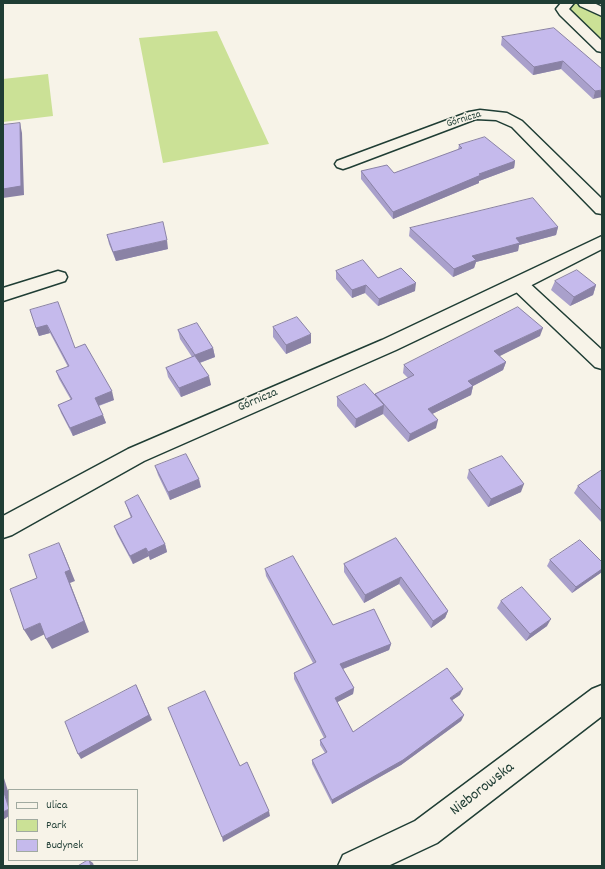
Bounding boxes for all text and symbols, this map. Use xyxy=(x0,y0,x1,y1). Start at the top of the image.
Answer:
street label: Górnicza xyxy=(445,109,483,131)
street label: Górnicza xyxy=(236,386,280,416)
street label: Nieborowska xyxy=(447,759,519,821)
legend xyxy=(8,789,138,861)
text: Ulica xyxy=(46,797,67,814)
text: Park xyxy=(46,817,66,834)
text: Budynek xyxy=(46,837,83,854)

